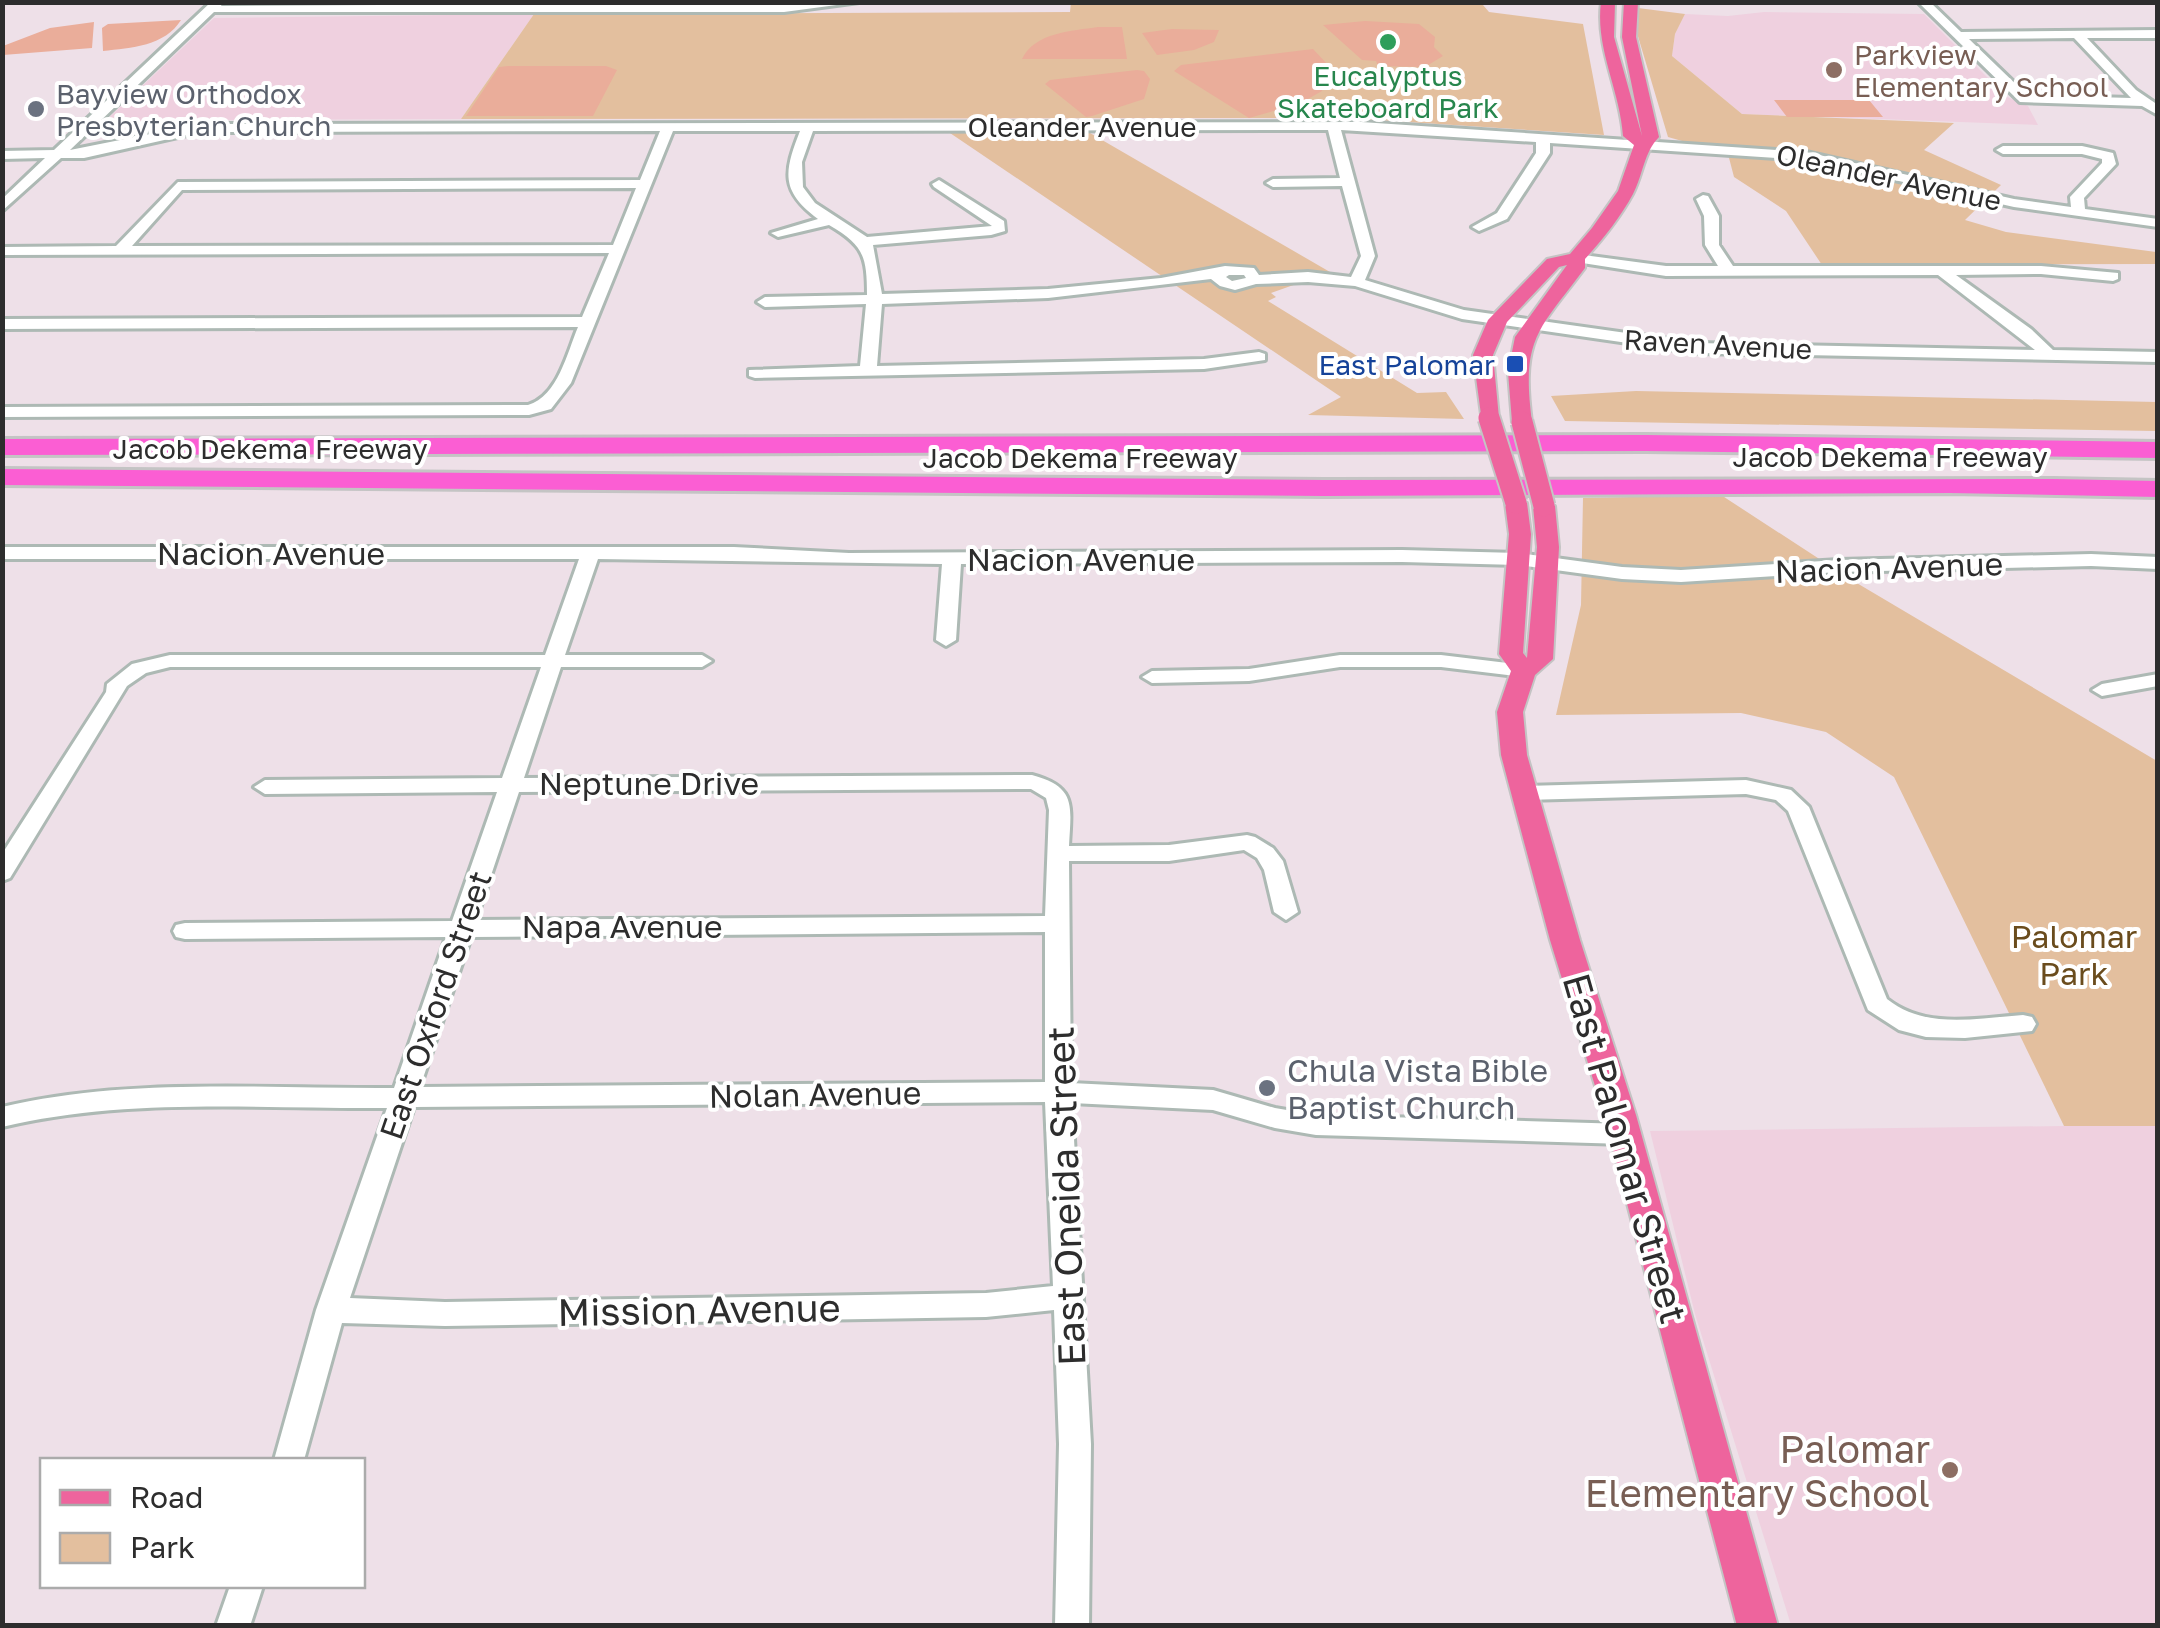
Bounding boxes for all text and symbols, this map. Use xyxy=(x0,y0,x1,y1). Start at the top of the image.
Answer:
marker: Eucalyptus Skateboard Park xyxy=(1377,31,1399,53)
place label: Parkview Elementary School xyxy=(1854,38,2108,103)
place label: Eucalyptus Skateboard Park xyxy=(1277,59,1499,124)
marker: Parkview Elementary School xyxy=(1823,59,1845,81)
place label: Bayview Orthodox Presbyterian Church xyxy=(56,77,331,142)
marker: Bayview Orthodox Presbyterian Church xyxy=(25,98,47,120)
street label: Oleander Avenue xyxy=(968,110,1196,143)
street label: Oleander Avenue xyxy=(1774,137,2004,217)
street label: Raven Avenue xyxy=(1623,323,1813,365)
place label: East Palomar xyxy=(1318,348,1495,381)
marker: East Palomar xyxy=(1504,353,1526,375)
street label: Jacob Dekema Freeway xyxy=(112,432,428,465)
street label: Jacob Dekema Freeway xyxy=(1732,440,2048,473)
street label: Jacob Dekema Freeway xyxy=(922,441,1238,474)
street label: Nacion Avenue xyxy=(157,534,385,572)
street label: Nacion Avenue xyxy=(967,540,1195,578)
street label: Nacion Avenue xyxy=(1774,544,2004,590)
street label: Neptune Drive xyxy=(539,764,759,802)
street label: East Oxford Street xyxy=(371,866,499,1144)
street label: Napa Avenue xyxy=(521,907,723,945)
park label: Palomar Park xyxy=(2011,917,2137,992)
street label: East Palomar Street xyxy=(1555,968,1697,1328)
street label: East Oneida Street xyxy=(1037,1025,1093,1367)
place label: Chula Vista Bible Baptist Church xyxy=(1287,1051,1548,1126)
street label: Nolan Avenue xyxy=(708,1073,922,1115)
marker: Chula Vista Bible Baptist Church xyxy=(1256,1077,1278,1099)
street label: Mission Avenue xyxy=(557,1284,841,1334)
place label: Palomar Elementary School xyxy=(1585,1426,1930,1515)
legend xyxy=(40,1458,365,1588)
marker: Palomar Elementary School xyxy=(1939,1459,1961,1481)
text: Road xyxy=(130,1479,204,1515)
text: Park xyxy=(130,1529,195,1565)

